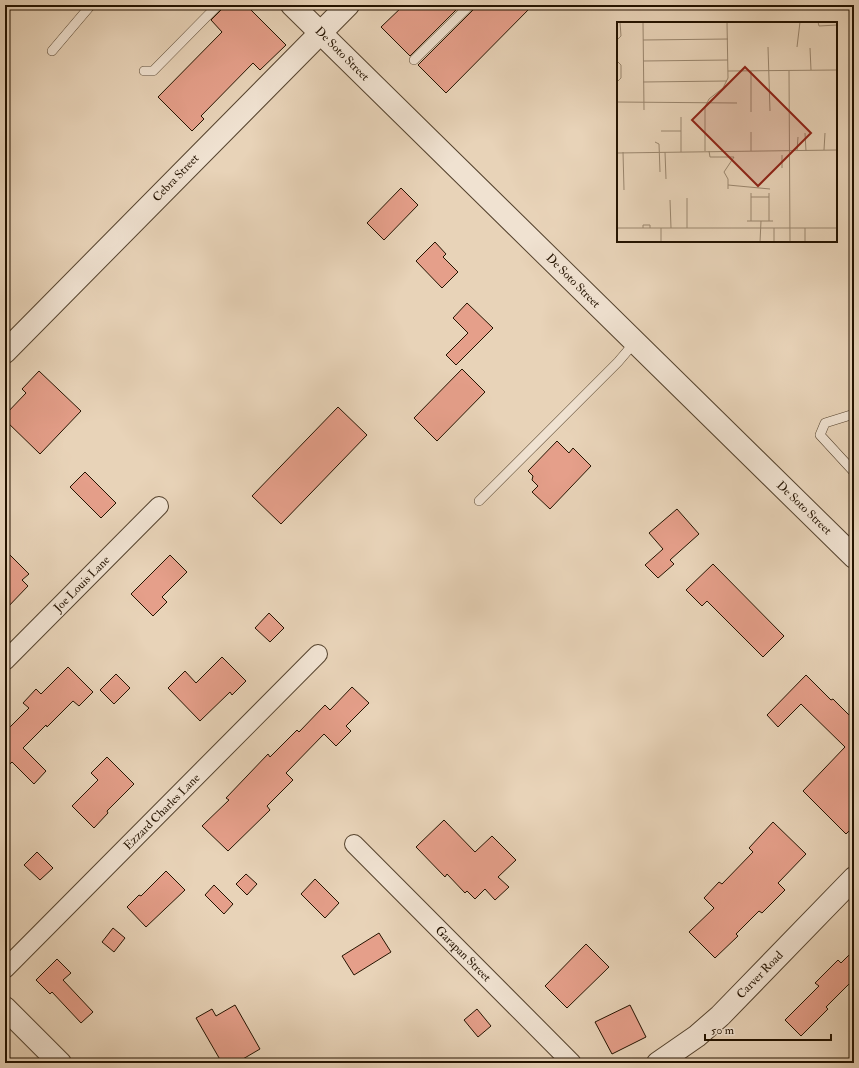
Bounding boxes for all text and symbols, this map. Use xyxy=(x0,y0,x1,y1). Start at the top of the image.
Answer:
inset map xyxy=(617,22,837,242)
street label: De Soto Street xyxy=(312,24,372,84)
street label: Cebra Street xyxy=(150,151,202,205)
street label: De Soto Street xyxy=(543,251,603,311)
street label: De Soto Street xyxy=(773,478,835,538)
street label: Joe Louis Lane xyxy=(50,553,113,616)
street label: Ezzard Charles Lane xyxy=(121,771,203,853)
street label: Garapan Street xyxy=(432,923,494,985)
street label: Carver Road xyxy=(734,948,786,1002)
scale bar xyxy=(705,1016,831,1042)
text: 50 m xyxy=(711,1023,735,1038)

